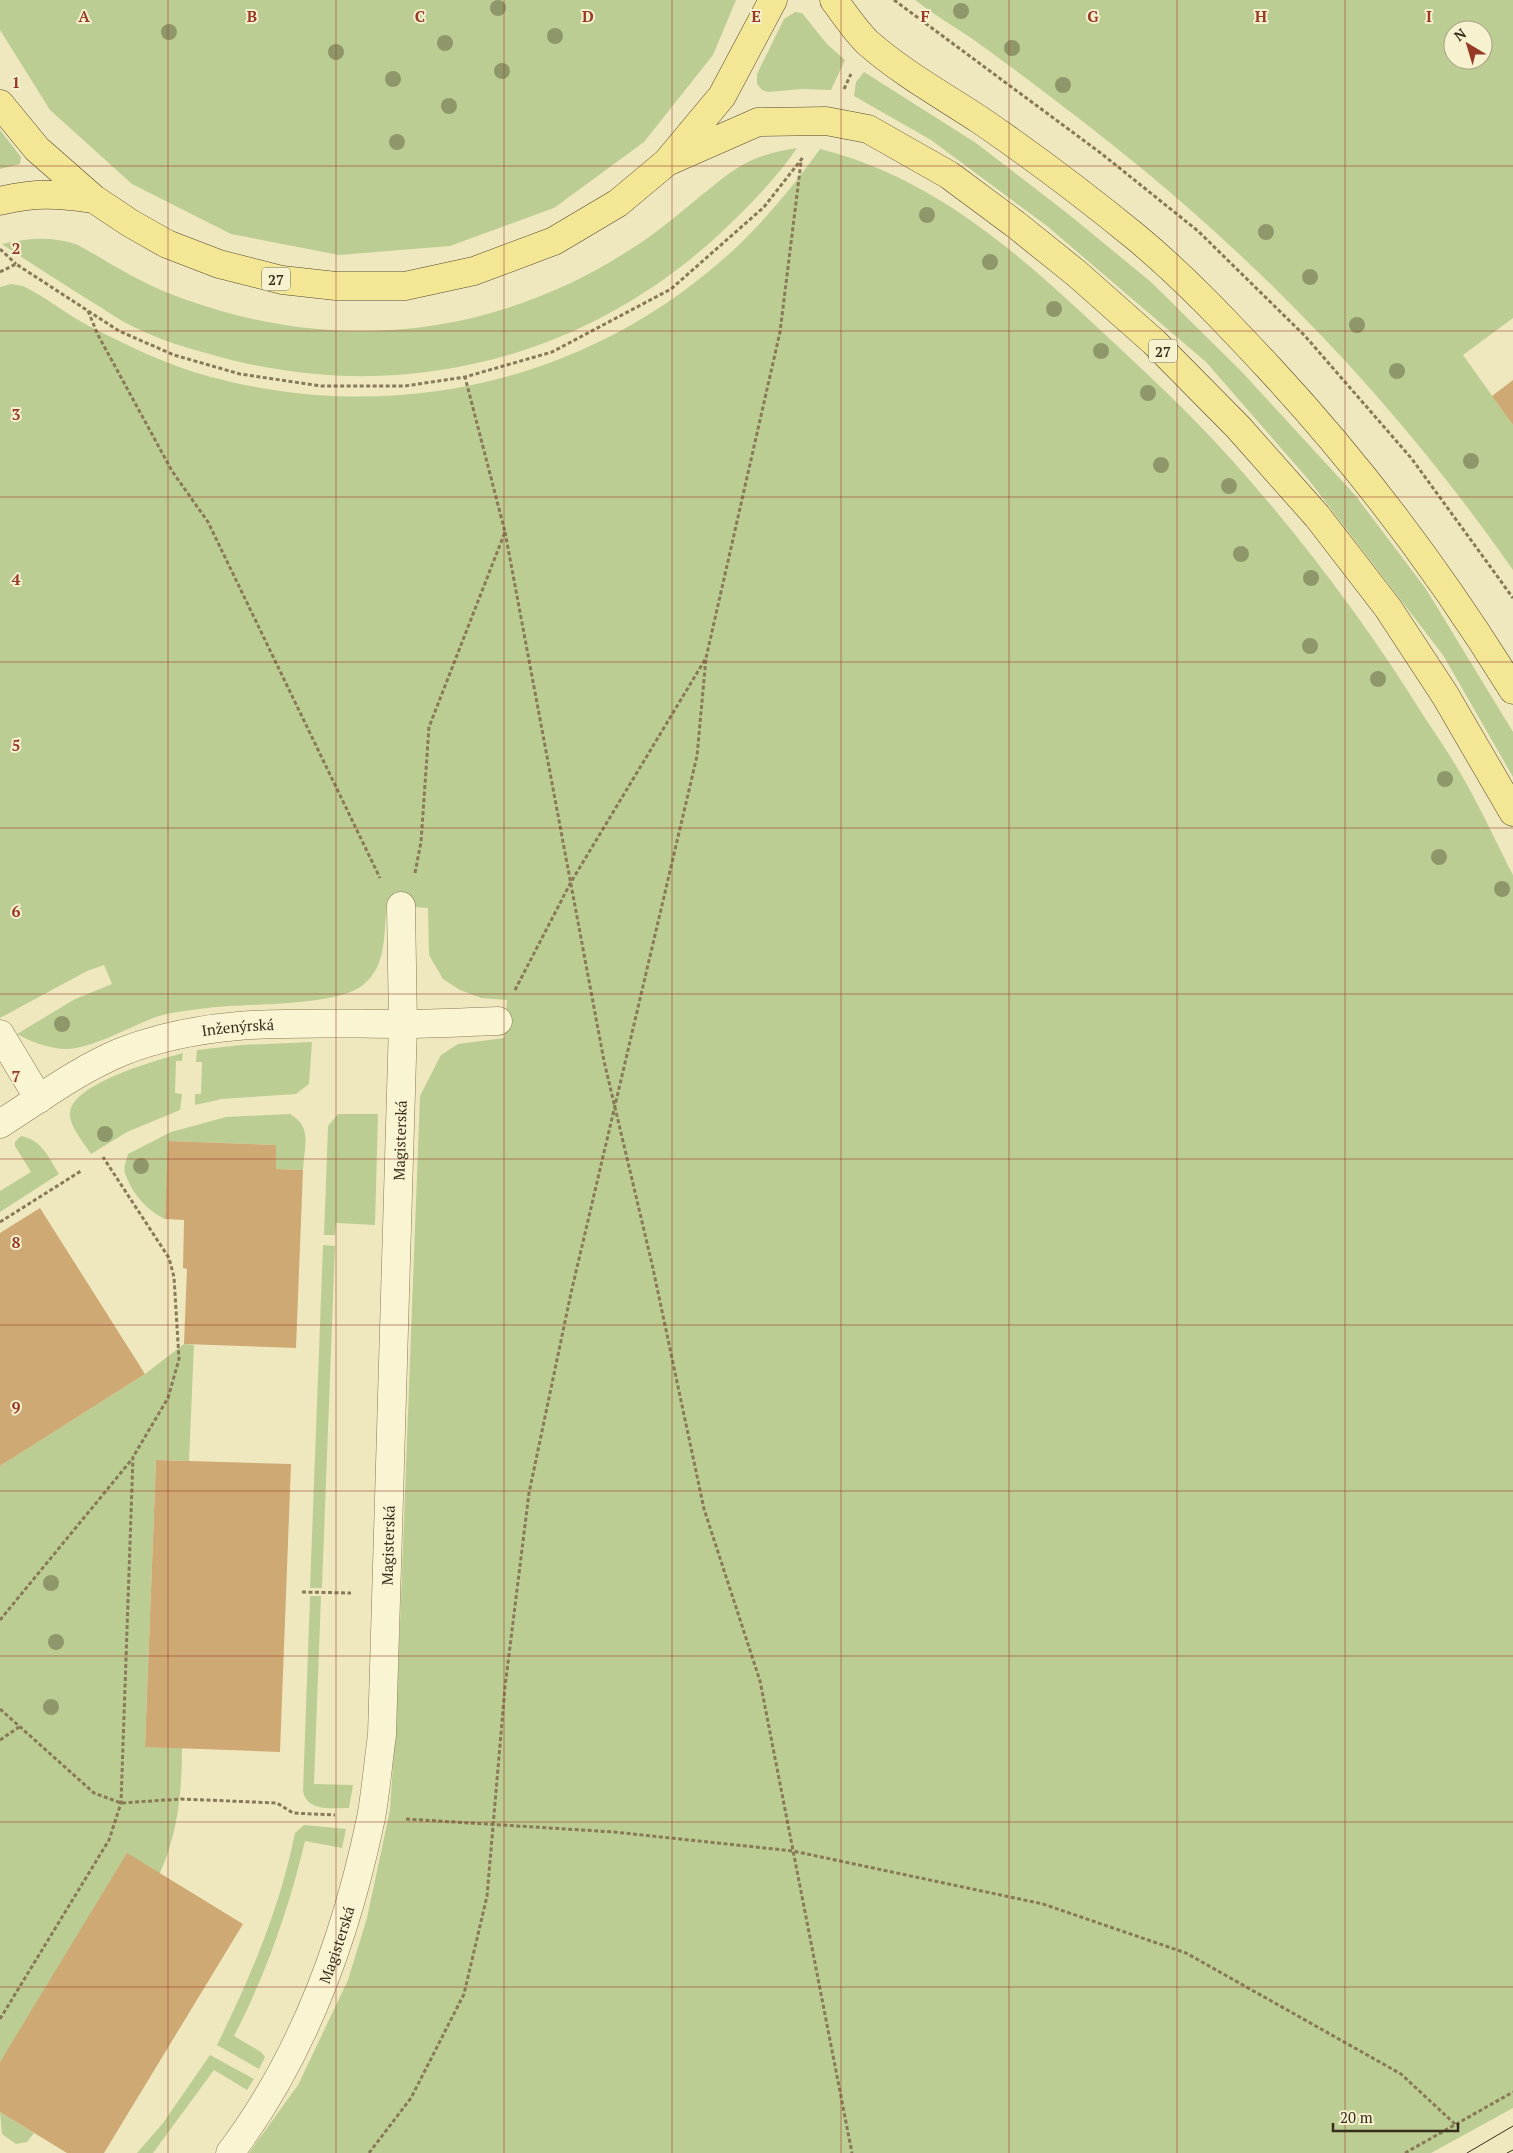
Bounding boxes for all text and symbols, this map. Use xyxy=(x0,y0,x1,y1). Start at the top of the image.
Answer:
text: A xyxy=(78,5,90,27)
text: B xyxy=(247,5,257,27)
text: C xyxy=(415,5,425,27)
text: D xyxy=(582,5,594,27)
text: E xyxy=(751,5,761,27)
text: F xyxy=(920,5,930,27)
text: G xyxy=(1087,5,1099,27)
text: H xyxy=(1255,5,1267,27)
text: I xyxy=(1426,5,1432,27)
north arrow xyxy=(1443,20,1493,70)
text: N xyxy=(1450,23,1470,45)
text: 1 xyxy=(11,71,21,93)
text: 2 xyxy=(11,237,21,259)
road number: 27 xyxy=(262,268,290,290)
road number: 27 xyxy=(1149,340,1177,362)
text: 3 xyxy=(11,403,21,425)
text: 4 xyxy=(11,568,21,590)
text: 5 xyxy=(11,734,21,756)
text: 6 xyxy=(11,900,21,922)
street label: Inženýrská xyxy=(200,1014,275,1040)
text: 7 xyxy=(11,1065,21,1087)
street label: Magisterská xyxy=(388,1100,411,1181)
text: 8 xyxy=(11,1231,21,1253)
text: 9 xyxy=(11,1396,21,1418)
street label: Magisterská xyxy=(376,1504,399,1586)
street label: Magisterská xyxy=(314,1903,359,1986)
scale bar xyxy=(1333,2100,1458,2132)
text: 20 m xyxy=(1340,2107,1373,2127)

